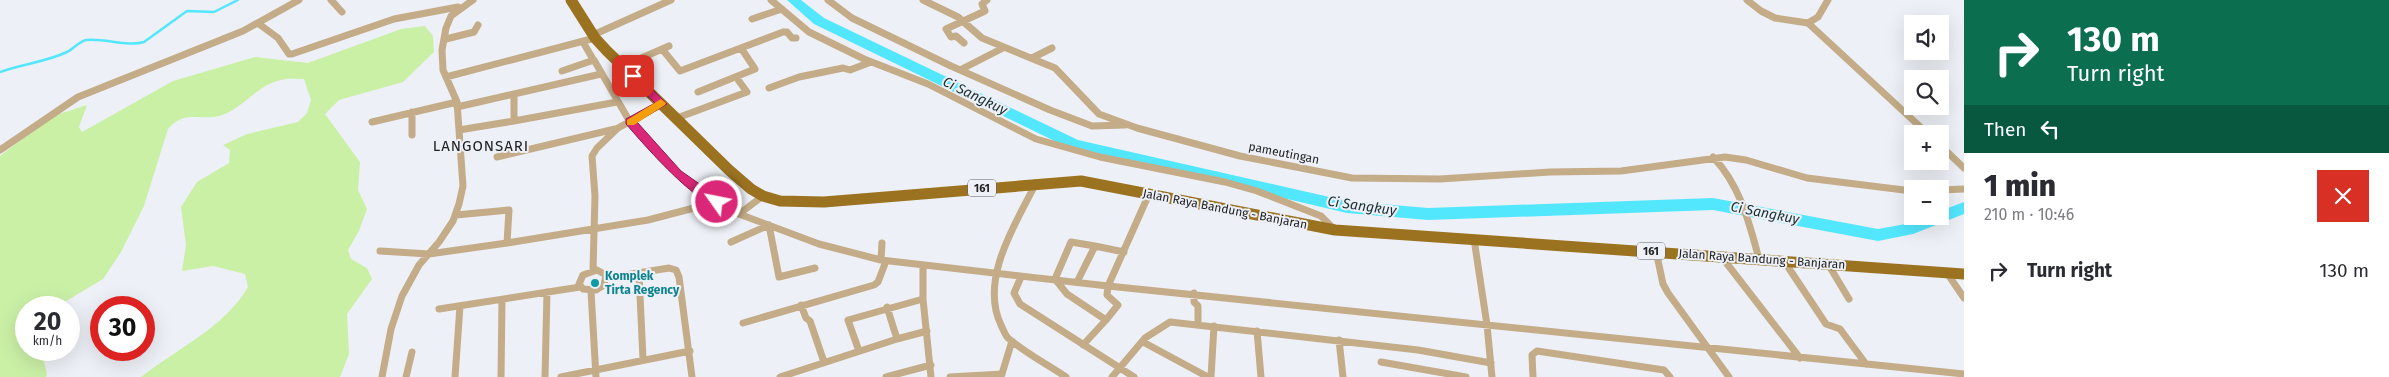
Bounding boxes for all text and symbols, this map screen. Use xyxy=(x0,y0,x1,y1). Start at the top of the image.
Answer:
map controls xyxy=(1904,15,1949,225)
button: sound xyxy=(1904,15,1949,60)
text: 130 m xyxy=(2067,18,2160,60)
icon: right xyxy=(1984,20,2049,85)
pin xyxy=(612,55,654,97)
text: Turn right xyxy=(2067,60,2164,87)
icon: arrive xyxy=(619,62,647,90)
button: search xyxy=(1904,70,1949,115)
water label: Ci Sangkuy xyxy=(940,73,1011,119)
icon: left xyxy=(2036,115,2064,143)
text: Then xyxy=(1984,118,2026,141)
button: + xyxy=(1904,125,1949,170)
district label: LANGONSARI xyxy=(433,137,529,155)
street label: pameutingan xyxy=(1247,139,1321,167)
text: 1 min xyxy=(1984,168,2056,204)
button: close xyxy=(2317,170,2369,222)
position arrow xyxy=(690,175,742,227)
road number: 161 xyxy=(968,180,996,197)
button: − xyxy=(1904,180,1949,225)
street label: Jalan Raya Bandung - Banjaran xyxy=(1142,186,1308,232)
water label: Ci Sangkuy xyxy=(1326,193,1399,219)
water label: Ci Sangkuy xyxy=(1729,198,1802,228)
text: 210 m · 10:46 xyxy=(1984,205,2074,224)
road number: 161 xyxy=(1637,242,1665,260)
street label: Jalan Raya Bandung - Banjaran xyxy=(1678,246,1846,272)
icon: right xyxy=(1984,257,2012,285)
text: Turn right xyxy=(2027,259,2112,282)
text: 130 m xyxy=(2319,259,2369,282)
place label: Komplek Tirta Regency xyxy=(605,269,680,297)
marker: Komplek Tirta Regency xyxy=(589,277,601,289)
speed limit sign: 30 xyxy=(90,296,155,361)
text: 20 xyxy=(34,307,61,337)
text: km/h xyxy=(33,334,62,348)

